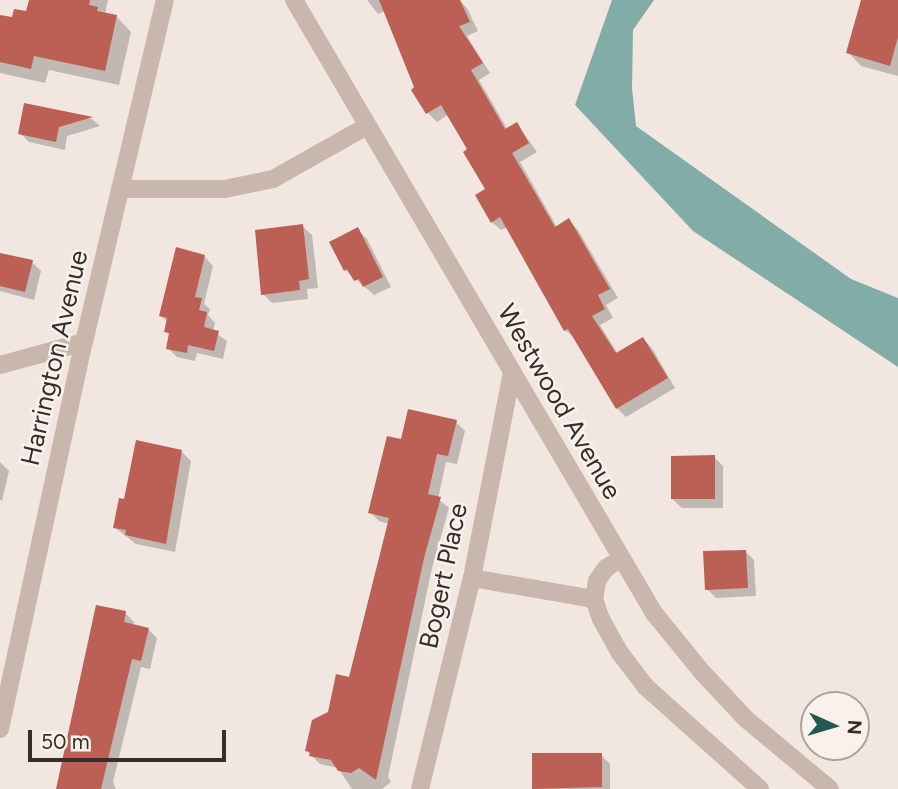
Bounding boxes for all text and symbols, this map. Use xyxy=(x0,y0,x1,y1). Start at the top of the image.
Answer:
street label: Harrington Avenue xyxy=(15,247,95,469)
street label: Westwood Avenue xyxy=(491,299,627,505)
street label: Bogert Place xyxy=(413,500,475,652)
north arrow xyxy=(800,691,870,761)
scale bar xyxy=(32,716,229,760)
text: N xyxy=(842,719,866,735)
text: 50 m xyxy=(41,729,90,754)

